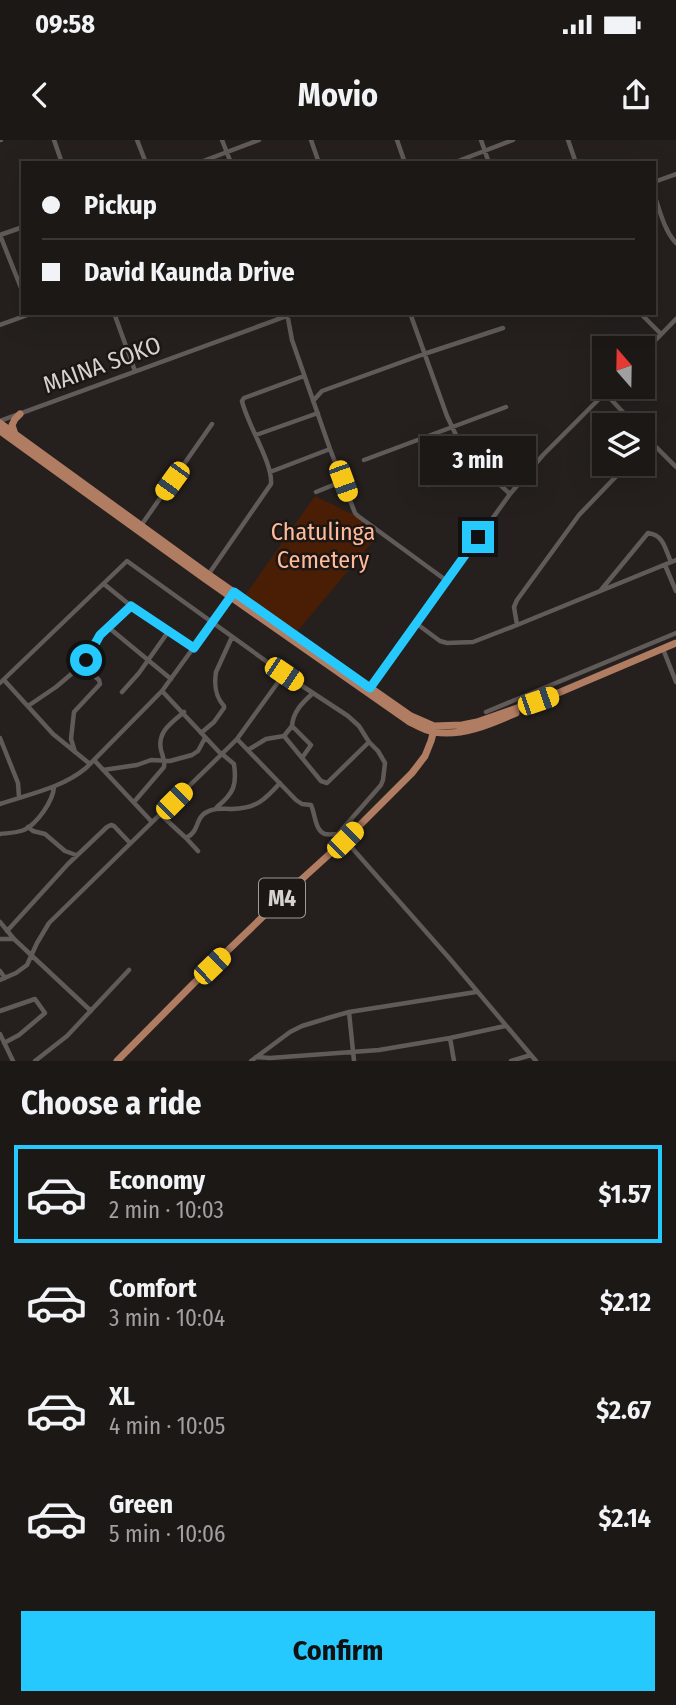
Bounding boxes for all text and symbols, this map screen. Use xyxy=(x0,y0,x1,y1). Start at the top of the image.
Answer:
text: 09:58 xyxy=(35,9,95,40)
icon: back xyxy=(21,76,59,114)
text: Movio xyxy=(298,76,378,114)
icon: share xyxy=(617,76,655,114)
text: Pickup xyxy=(84,190,157,221)
text: David Kaunda Drive xyxy=(84,257,295,288)
street label: MAINA SOKO xyxy=(39,331,165,399)
north arrow xyxy=(592,336,654,399)
map controls xyxy=(592,336,655,476)
button: layers xyxy=(592,413,655,476)
callout: 3 min xyxy=(420,436,536,484)
text: 3 min xyxy=(452,446,504,474)
car xyxy=(152,458,193,504)
car xyxy=(326,458,361,504)
park label: Chatulinga Cemetery xyxy=(271,518,375,574)
route end xyxy=(462,521,494,553)
route start xyxy=(70,644,102,676)
car xyxy=(261,654,308,694)
car xyxy=(515,684,562,718)
car xyxy=(152,779,197,823)
car xyxy=(323,818,368,862)
road number: M4 xyxy=(259,878,305,918)
car xyxy=(190,944,235,988)
text: Choose a ride xyxy=(21,1084,202,1122)
icon: car xyxy=(25,1163,88,1226)
text: Economy xyxy=(109,1165,205,1196)
text: $1.57 xyxy=(599,1179,651,1210)
text: 2 min · 10:03 xyxy=(109,1196,224,1224)
icon: car xyxy=(25,1271,88,1334)
text: Comfort xyxy=(109,1273,197,1304)
text: $2.12 xyxy=(600,1287,651,1318)
text: 3 min · 10:04 xyxy=(109,1304,225,1332)
icon: car xyxy=(25,1379,88,1442)
text: XL xyxy=(109,1381,135,1412)
text: $2.67 xyxy=(596,1395,651,1426)
text: 4 min · 10:05 xyxy=(109,1412,225,1440)
icon: car xyxy=(25,1487,88,1550)
text: Green xyxy=(109,1489,173,1520)
text: $2.14 xyxy=(599,1503,651,1534)
text: 5 min · 10:06 xyxy=(109,1520,225,1548)
button: Confirm xyxy=(21,1611,655,1691)

